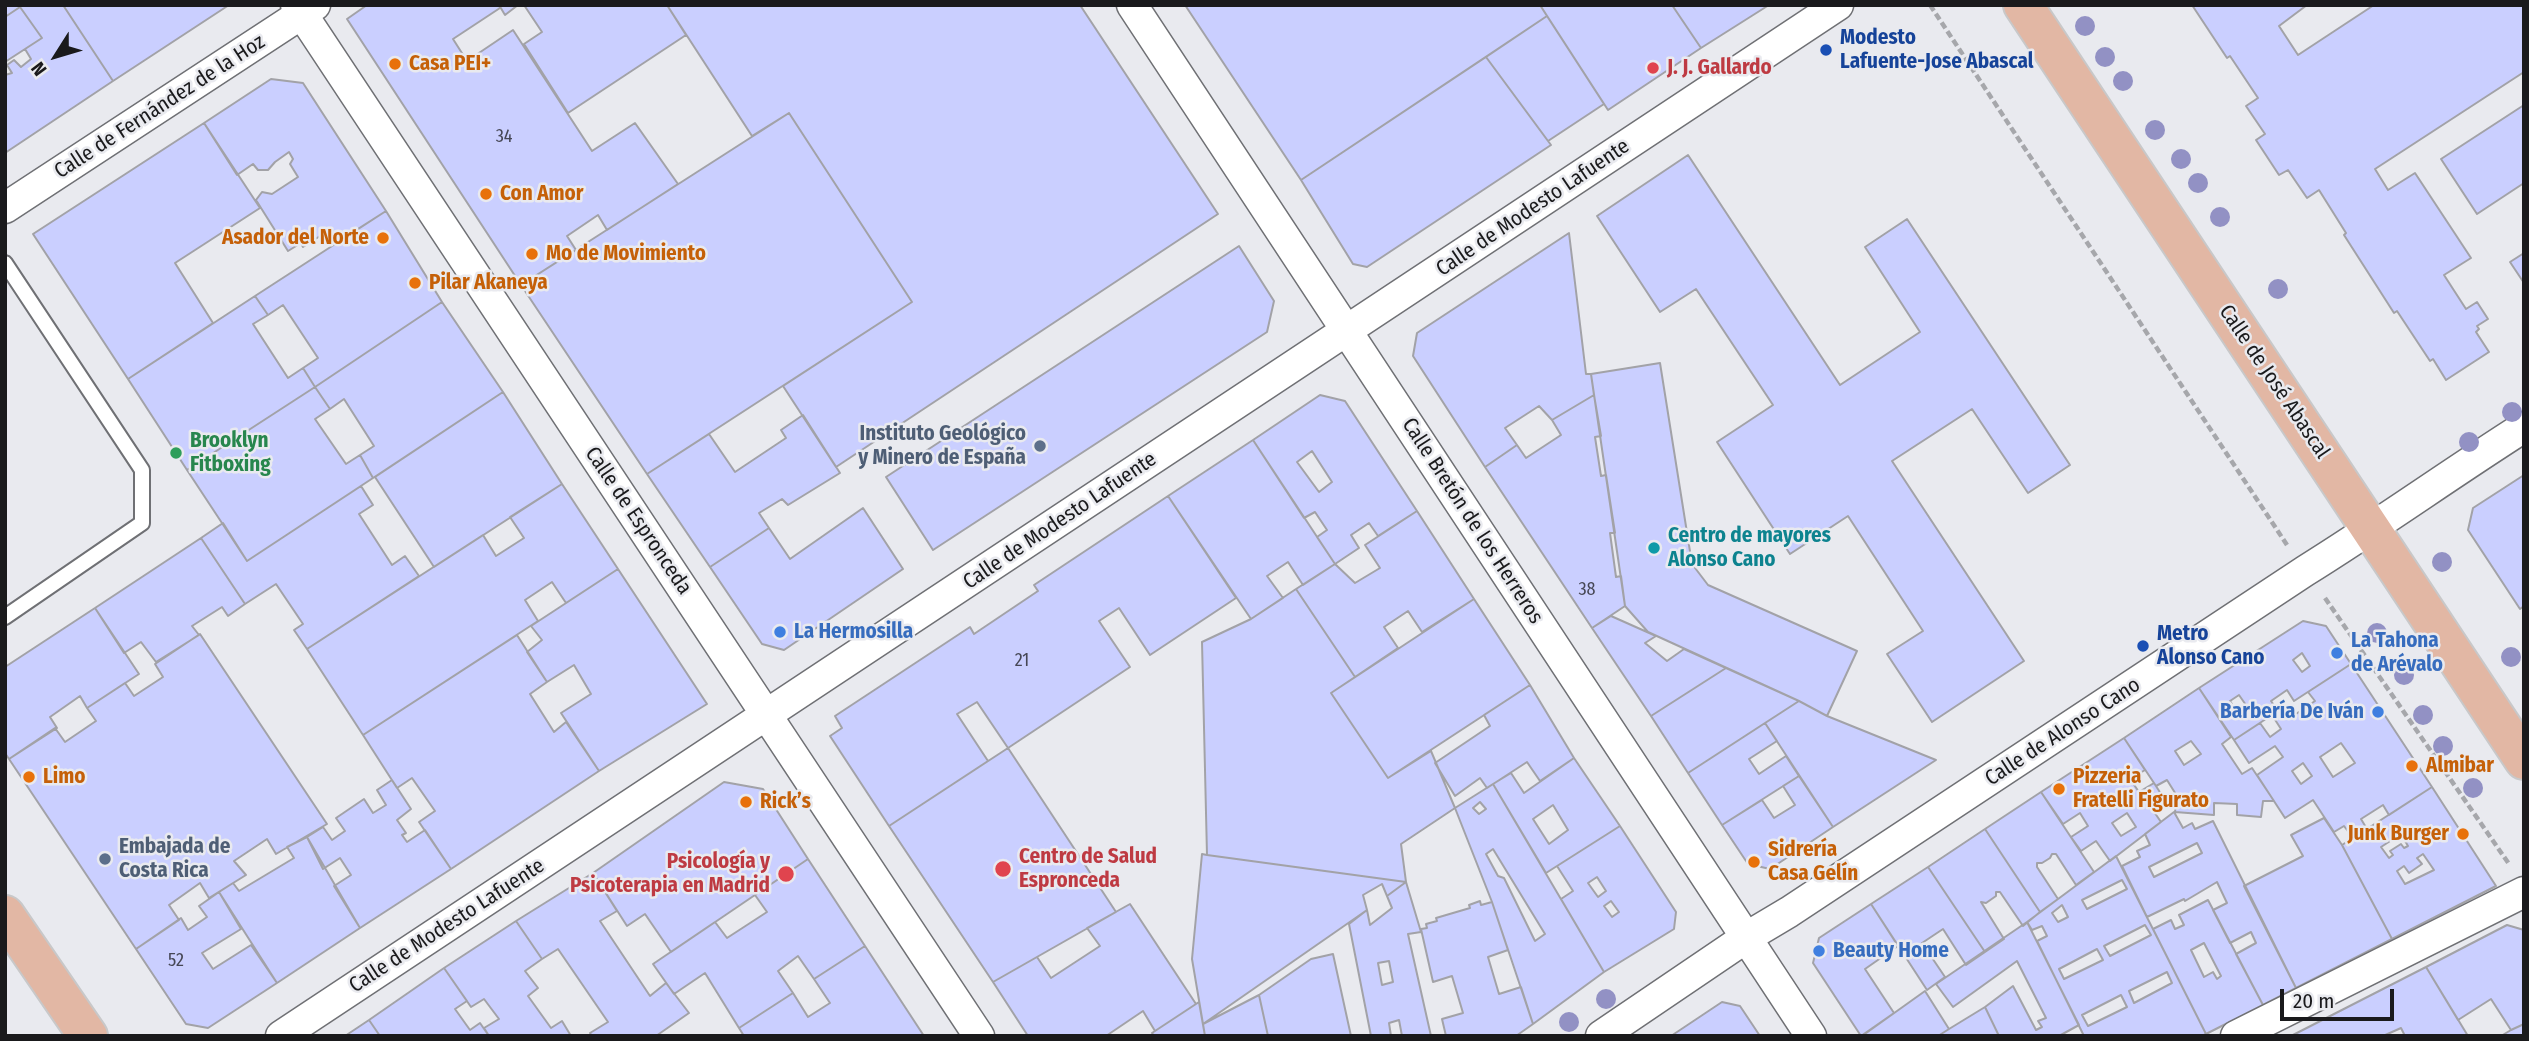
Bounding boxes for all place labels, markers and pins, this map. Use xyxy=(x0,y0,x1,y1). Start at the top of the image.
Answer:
place label: Modesto Lafuente-Jose Abascal xyxy=(1840,25,2033,75)
marker: Modesto Lafuente-Jose Abascal xyxy=(1818,42,1834,58)
place label: Casa PEI+ xyxy=(409,51,491,77)
place label: J. J. Gallardo xyxy=(1667,55,1772,81)
marker: Casa PEI+ xyxy=(387,56,403,72)
marker: J. J. Gallardo xyxy=(1645,60,1661,76)
place label: Con Amor xyxy=(500,181,583,207)
marker: Con Amor xyxy=(478,186,494,202)
place label: Asador del Norte xyxy=(222,225,369,251)
marker: Asador del Norte xyxy=(375,230,391,246)
place label: Mo de Movimiento xyxy=(546,241,706,267)
marker: Mo de Movimiento xyxy=(524,246,540,262)
place label: Pilar Akaneya xyxy=(429,270,548,296)
marker: Pilar Akaneya xyxy=(407,275,423,291)
place label: Instituto Geológico y Minero de España xyxy=(858,421,1026,471)
place label: Brooklyn Fitboxing xyxy=(190,428,271,478)
marker: Instituto Geológico y Minero de España xyxy=(1032,438,1048,454)
marker: Brooklyn Fitboxing xyxy=(168,445,184,461)
place label: Centro de mayores Alonso Cano xyxy=(1668,523,1831,573)
marker: Centro de mayores Alonso Cano xyxy=(1646,540,1662,556)
place label: La Hermosilla xyxy=(794,619,913,645)
place label: Metro Alonso Cano xyxy=(2157,621,2264,671)
marker: La Hermosilla xyxy=(772,624,788,640)
place label: La Tahona de Arévalo xyxy=(2351,628,2443,678)
marker: Metro Alonso Cano xyxy=(2135,638,2151,654)
marker: La Tahona de Arévalo xyxy=(2329,645,2345,661)
place label: Barbería De Iván xyxy=(2220,699,2364,725)
marker: Barbería De Iván xyxy=(2370,704,2386,720)
place label: Almibar xyxy=(2426,753,2494,779)
marker: Almibar xyxy=(2404,758,2420,774)
place label: Limo xyxy=(43,764,85,790)
place label: Pizzeria Fratelli Figurato xyxy=(2073,764,2209,814)
marker: Limo xyxy=(21,769,37,785)
marker: Pizzeria Fratelli Figurato xyxy=(2051,781,2067,797)
place label: Rick’s xyxy=(760,789,811,815)
marker: Rick’s xyxy=(738,794,754,810)
place label: Junk Burger xyxy=(2348,821,2449,847)
marker: Junk Burger xyxy=(2455,826,2471,842)
place label: Embajada de Costa Rica xyxy=(119,834,230,884)
place label: Sidrería Casa Gelín xyxy=(1768,837,1858,887)
place label: Centro de Salud Espronceda xyxy=(1019,844,1157,894)
place label: Psicología y Psicoterapia en Madrid xyxy=(570,849,770,899)
marker: Embajada de Costa Rica xyxy=(97,851,113,867)
marker: Sidrería Casa Gelín xyxy=(1746,854,1762,870)
marker: Centro de Salud Espronceda xyxy=(993,859,1013,879)
marker: Psicología y Psicoterapia en Madrid xyxy=(776,864,796,884)
place label: Beauty Home xyxy=(1833,938,1949,964)
marker: Beauty Home xyxy=(1811,943,1827,959)

